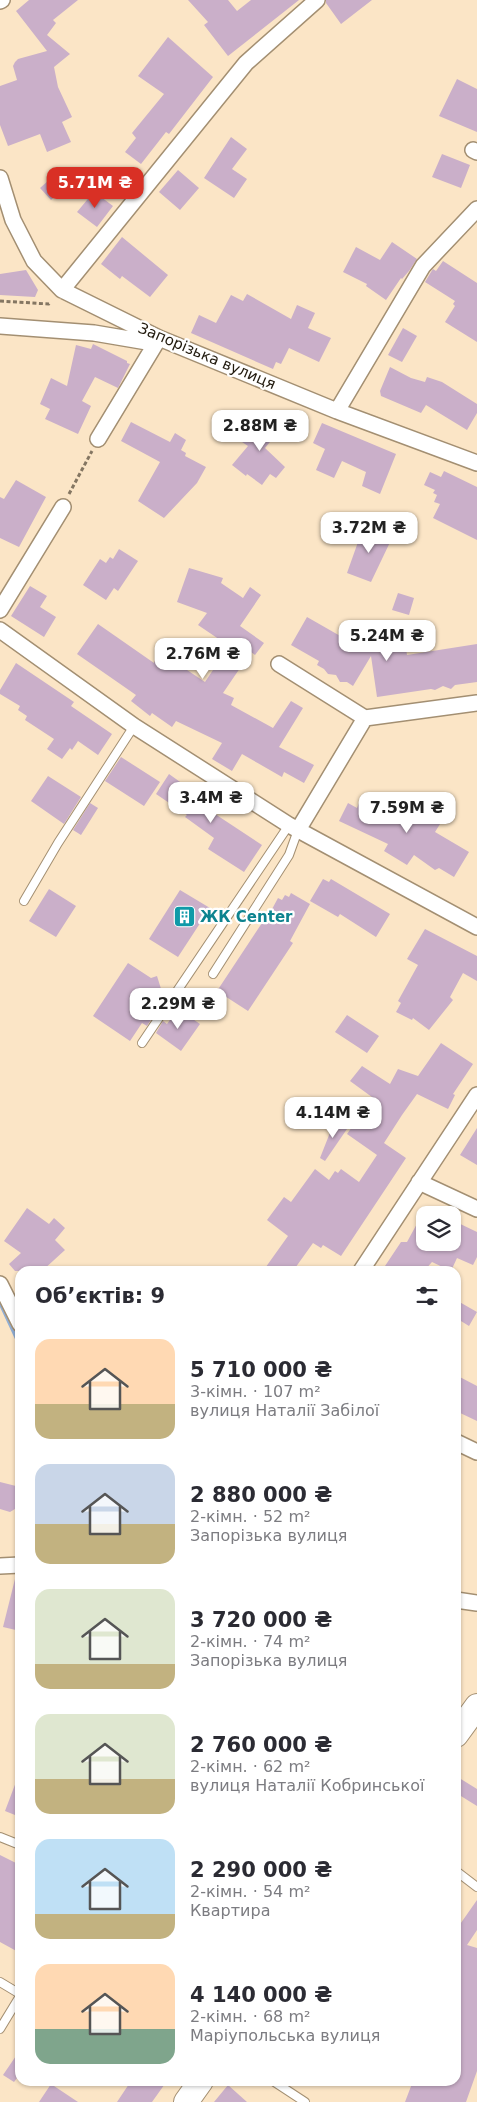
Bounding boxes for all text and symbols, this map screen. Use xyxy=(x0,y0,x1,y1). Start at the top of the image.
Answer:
pin: 5.71M ₴ xyxy=(49,166,141,209)
text: 5.71M ₴ xyxy=(58,173,132,192)
street label: Запорізька вулиця xyxy=(136,319,278,393)
pin: 2.88M ₴ xyxy=(214,410,306,452)
text: 2.88M ₴ xyxy=(223,416,297,435)
pin: 3.72M ₴ xyxy=(323,512,415,554)
text: 3.72M ₴ xyxy=(332,518,406,537)
pin: 5.24M ₴ xyxy=(341,620,433,662)
text: 5.24M ₴ xyxy=(350,626,424,645)
pin: 2.76M ₴ xyxy=(157,638,249,680)
text: 2.76M ₴ xyxy=(166,644,240,663)
pin: 3.4M ₴ xyxy=(170,782,252,824)
text: 3.4M ₴ xyxy=(179,788,243,807)
pin: 7.59M ₴ xyxy=(361,792,453,834)
text: 7.59M ₴ xyxy=(370,798,444,817)
building icon: ЖК Center xyxy=(172,905,196,929)
place label: ЖК Center xyxy=(200,908,293,926)
pin: 2.29M ₴ xyxy=(132,988,224,1030)
text: 2.29M ₴ xyxy=(141,994,215,1013)
pin: 4.14M ₴ xyxy=(287,1096,379,1139)
text: 4.14M ₴ xyxy=(296,1103,370,1122)
map controls xyxy=(416,1206,461,1251)
button: layers xyxy=(416,1206,461,1251)
icon: filters xyxy=(413,1282,441,1310)
text: Об’єктів: 9 xyxy=(35,1284,165,1308)
text: 5 710 000 ₴ xyxy=(190,1358,332,1382)
icon: home xyxy=(75,1359,135,1419)
text: 3-кімн. · 107 m² xyxy=(190,1382,321,1401)
text: вулиця Наталії Забілої xyxy=(190,1401,379,1420)
text: 2 880 000 ₴ xyxy=(190,1483,332,1507)
icon: home xyxy=(75,1484,135,1544)
text: 2-кімн. · 52 m² xyxy=(190,1507,310,1526)
text: Запорізька вулиця xyxy=(190,1526,347,1545)
text: 3 720 000 ₴ xyxy=(190,1608,332,1632)
icon: home xyxy=(75,1609,135,1669)
text: 2-кімн. · 74 m² xyxy=(190,1632,310,1651)
text: Запорізька вулиця xyxy=(190,1651,347,1670)
text: 2 760 000 ₴ xyxy=(190,1733,332,1757)
icon: home xyxy=(75,1734,135,1794)
text: 2-кімн. · 62 m² xyxy=(190,1757,310,1776)
text: вулиця Наталії Кобринської xyxy=(190,1776,424,1795)
text: 2 290 000 ₴ xyxy=(190,1858,332,1882)
icon: home xyxy=(75,1859,135,1919)
text: 2-кімн. · 54 m² xyxy=(190,1882,310,1901)
text: Квартира xyxy=(190,1901,270,1920)
text: 4 140 000 ₴ xyxy=(190,1983,332,2007)
icon: home xyxy=(75,1984,135,2044)
text: 2-кімн. · 68 m² xyxy=(190,2007,310,2026)
text: Маріупольська вулиця xyxy=(190,2026,380,2045)

